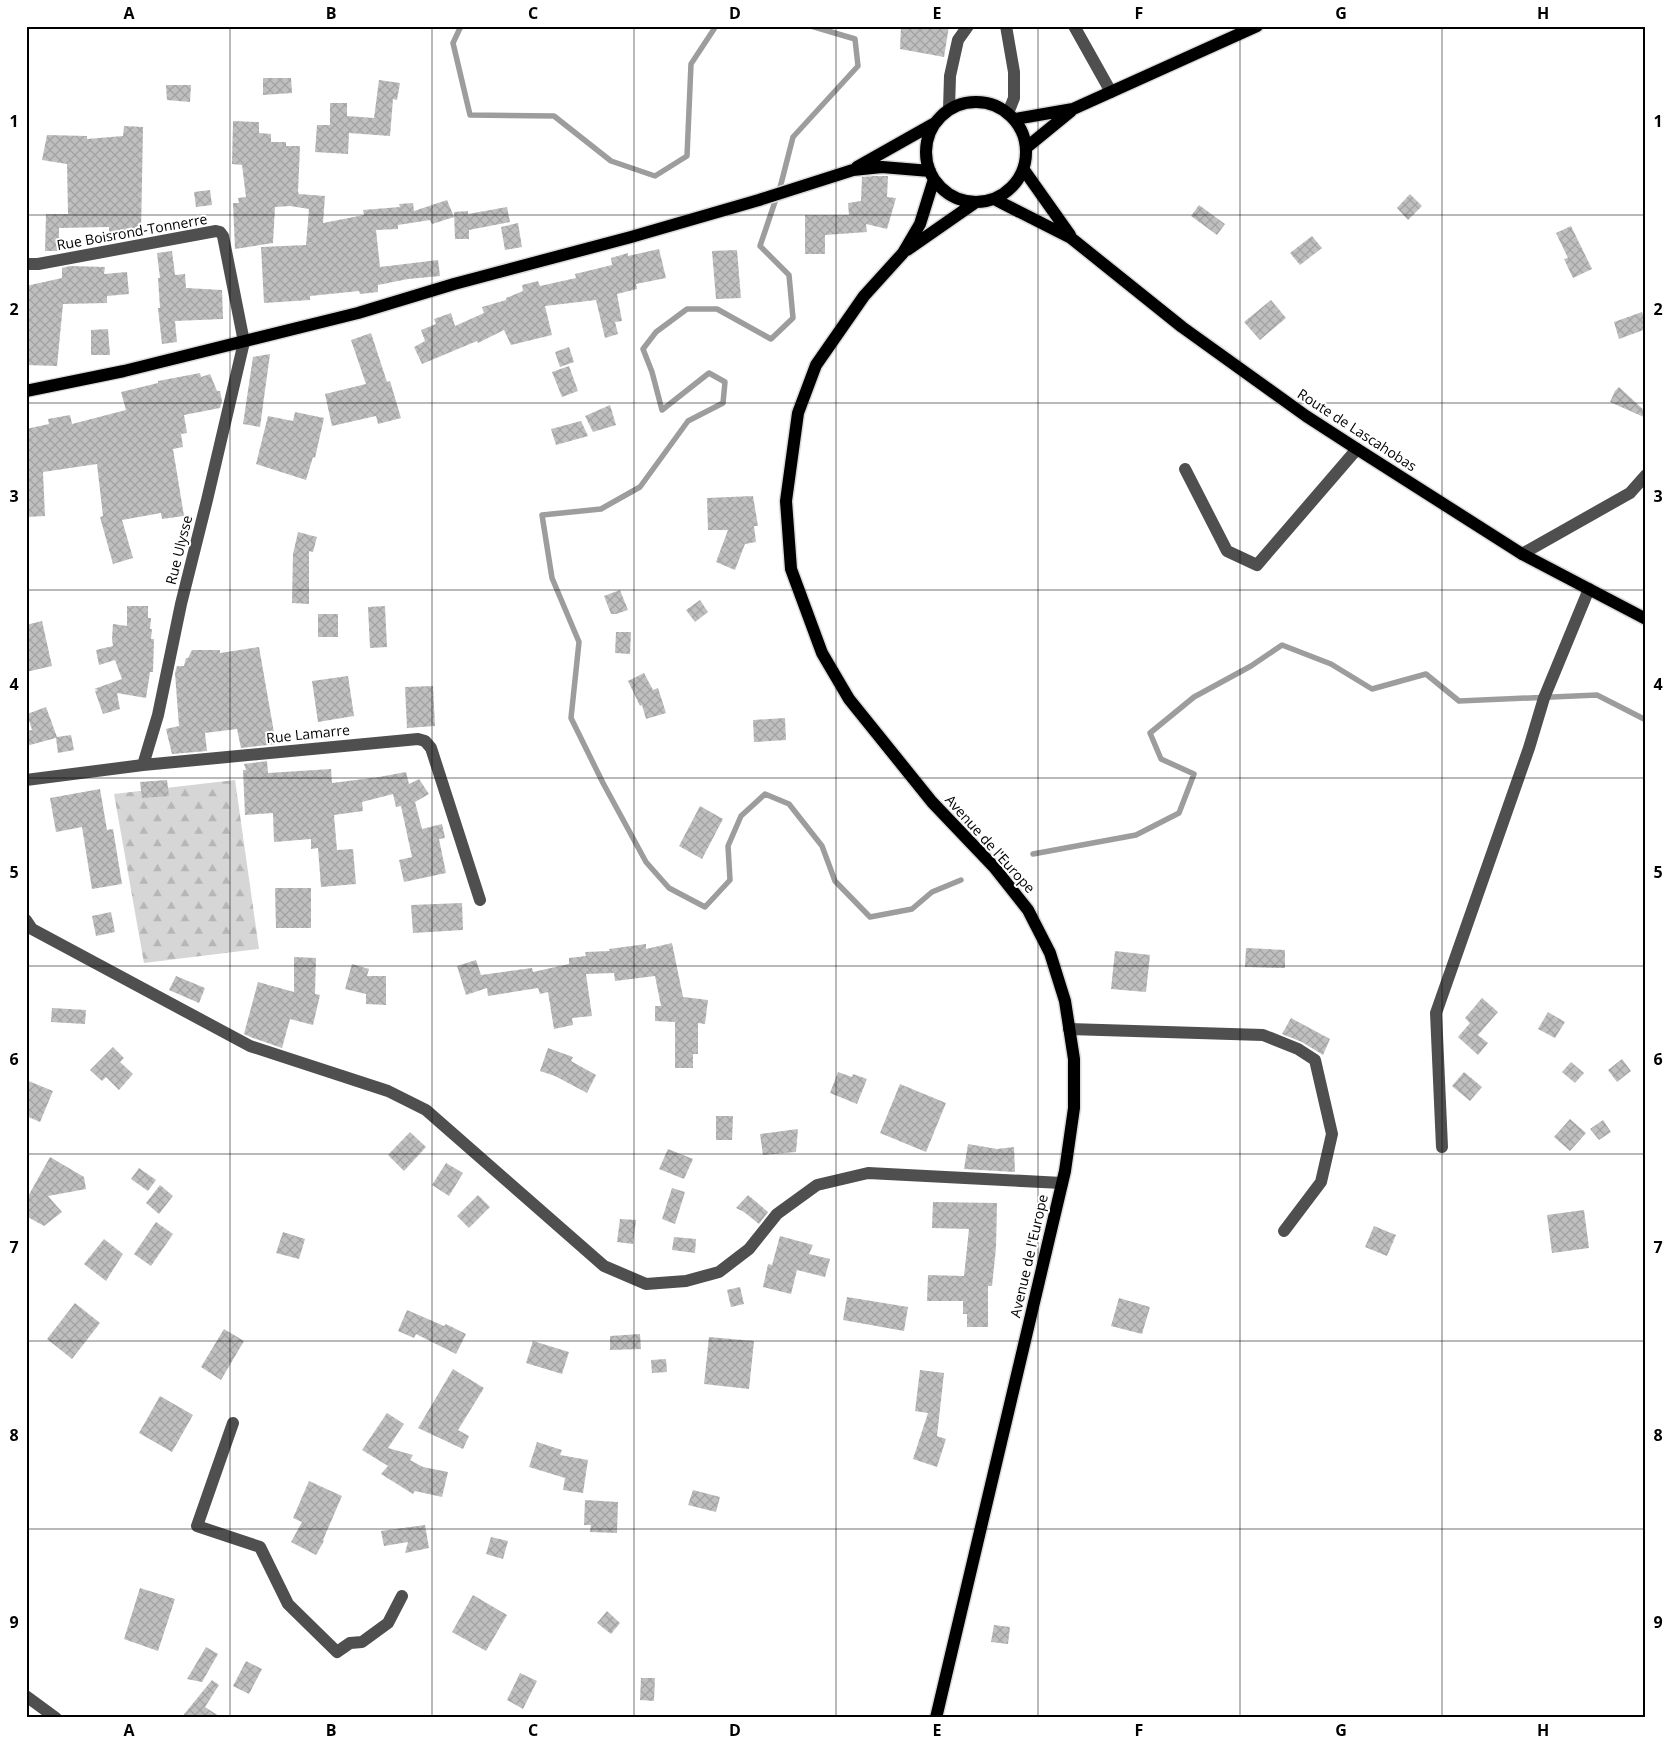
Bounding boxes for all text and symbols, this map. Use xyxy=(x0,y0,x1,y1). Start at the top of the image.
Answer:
text: A xyxy=(123,2,135,24)
text: B xyxy=(326,2,336,24)
text: C xyxy=(528,2,538,24)
text: D xyxy=(729,2,741,24)
text: E xyxy=(933,2,942,24)
text: F xyxy=(1135,2,1143,24)
text: G xyxy=(1335,2,1347,24)
text: H xyxy=(1537,2,1549,24)
text: 1 xyxy=(9,110,19,132)
text: 1 xyxy=(1653,110,1663,132)
street label: Rue Boisrond-Tonnerre xyxy=(55,209,209,254)
text: 2 xyxy=(9,298,19,320)
text: 2 xyxy=(1653,298,1663,320)
street label: Route de Lascahobas xyxy=(1294,384,1421,475)
text: 3 xyxy=(9,485,19,507)
text: 3 xyxy=(1653,485,1663,507)
street label: Rue Ulysse xyxy=(161,513,196,586)
text: 4 xyxy=(9,673,19,695)
text: 4 xyxy=(1653,673,1663,695)
street label: Rue Lamarre xyxy=(265,720,351,747)
street label: Avenue de l'Europe xyxy=(941,790,1040,897)
text: 5 xyxy=(9,861,19,883)
text: 5 xyxy=(1653,861,1663,883)
text: 6 xyxy=(9,1048,19,1070)
text: 6 xyxy=(1653,1048,1663,1070)
street label: Avenue de l'Europe xyxy=(1005,1192,1052,1319)
text: 7 xyxy=(9,1236,19,1258)
text: 7 xyxy=(1653,1236,1663,1258)
text: 8 xyxy=(9,1424,19,1446)
text: 8 xyxy=(1653,1424,1663,1446)
text: 9 xyxy=(9,1611,19,1633)
text: 9 xyxy=(1653,1611,1663,1633)
text: A xyxy=(123,1719,135,1741)
text: B xyxy=(326,1719,336,1741)
text: C xyxy=(528,1719,538,1741)
text: D xyxy=(729,1719,741,1741)
text: E xyxy=(933,1719,942,1741)
text: F xyxy=(1135,1719,1143,1741)
text: G xyxy=(1335,1719,1347,1741)
text: H xyxy=(1537,1719,1549,1741)

